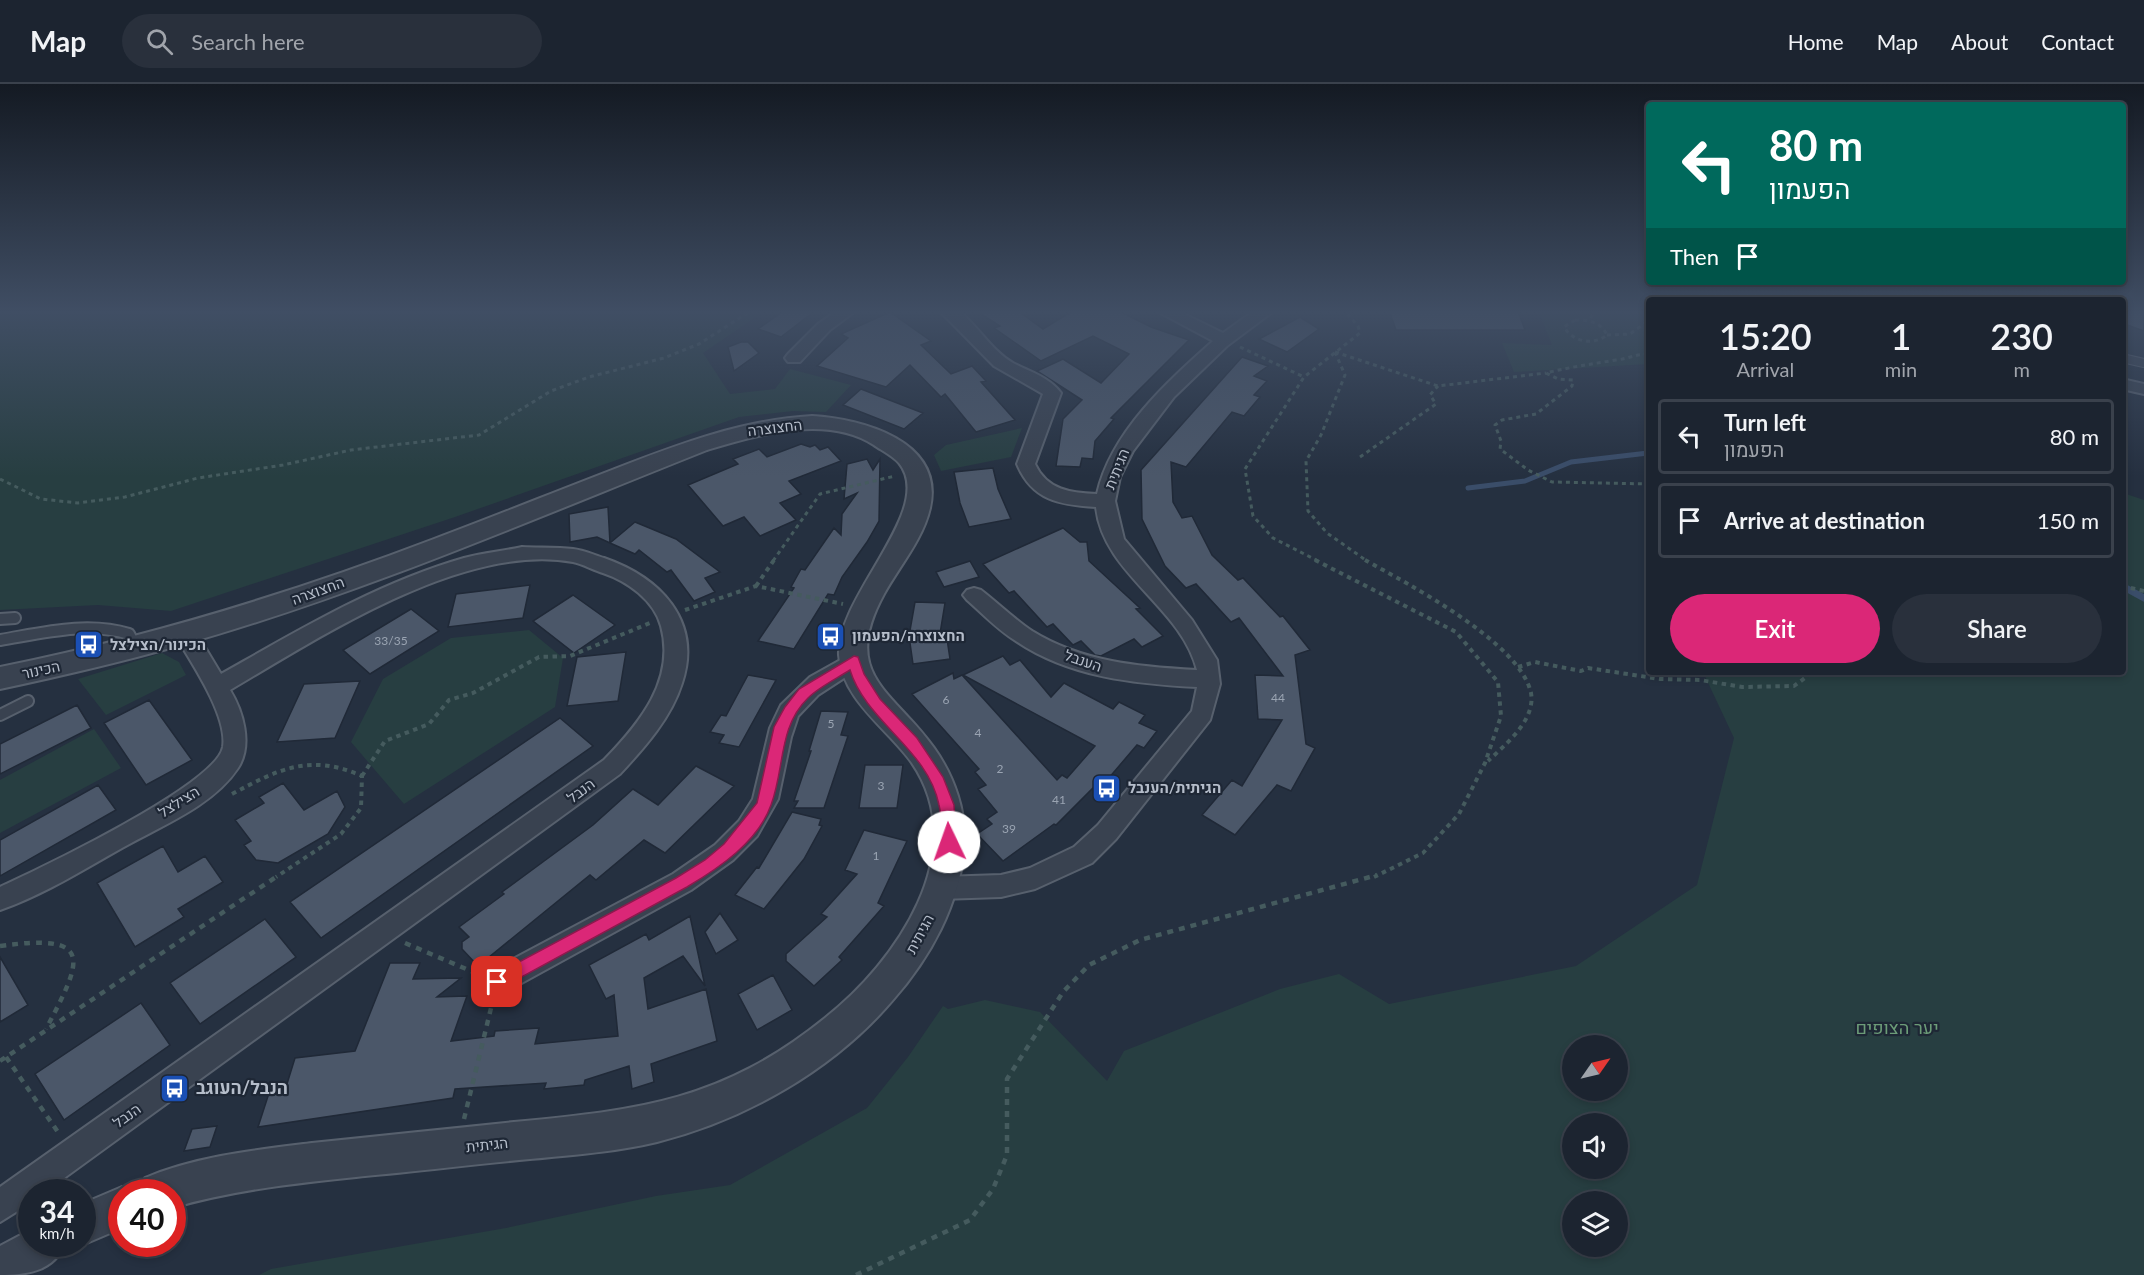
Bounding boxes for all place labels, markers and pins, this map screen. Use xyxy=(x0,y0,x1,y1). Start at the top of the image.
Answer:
bus stop icon: החצוצרה/הפעמון xyxy=(815,620,847,652)
place label: החצוצרה/הפעמון xyxy=(852,626,965,644)
bus stop icon: הכינור/הצילצל xyxy=(73,629,105,661)
place label: הכינור/הצילצל xyxy=(110,635,206,653)
bus stop icon: הגיתית/הענבל xyxy=(1091,772,1123,804)
place label: הגיתית/הענבל xyxy=(1128,778,1221,796)
pin xyxy=(471,956,522,1007)
bus stop icon: הנבל/העוגב xyxy=(159,1072,191,1104)
place label: הנבל/העוגב xyxy=(196,1076,288,1098)

